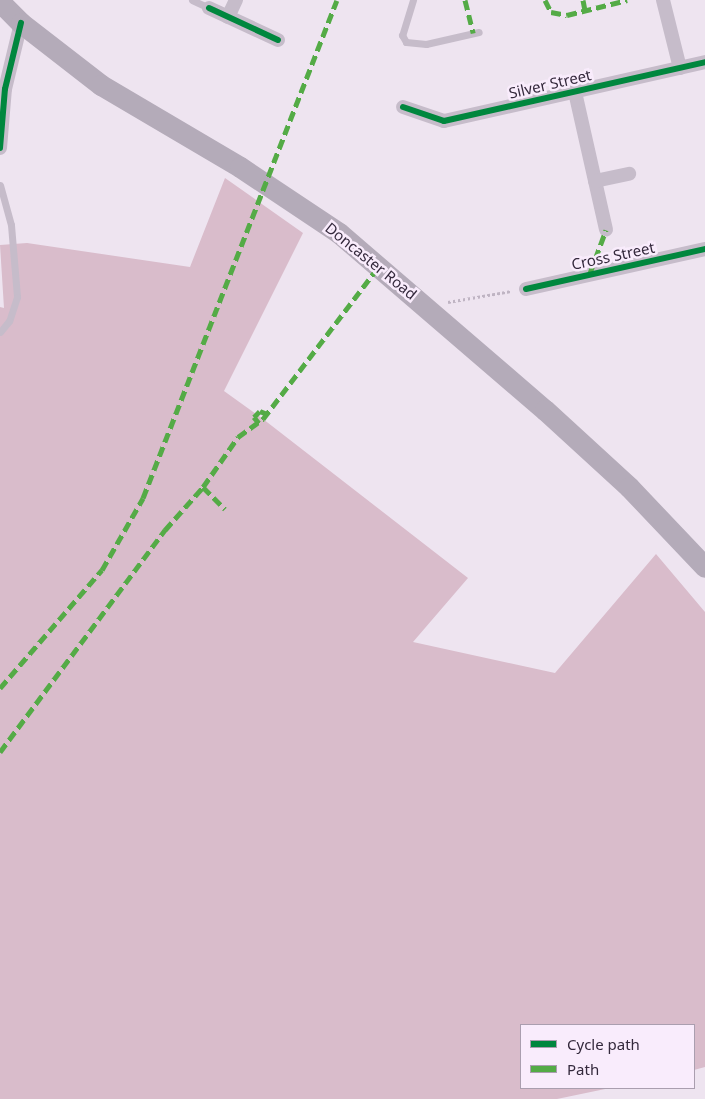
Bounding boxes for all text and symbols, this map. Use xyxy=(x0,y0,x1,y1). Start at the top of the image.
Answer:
street label: Silver Street xyxy=(507,66,593,102)
street label: Doncaster Road xyxy=(322,219,420,303)
street label: Cross Street xyxy=(570,238,656,274)
legend xyxy=(520,1024,695,1089)
text: Cycle path xyxy=(567,1034,640,1054)
text: Path xyxy=(567,1059,599,1079)

